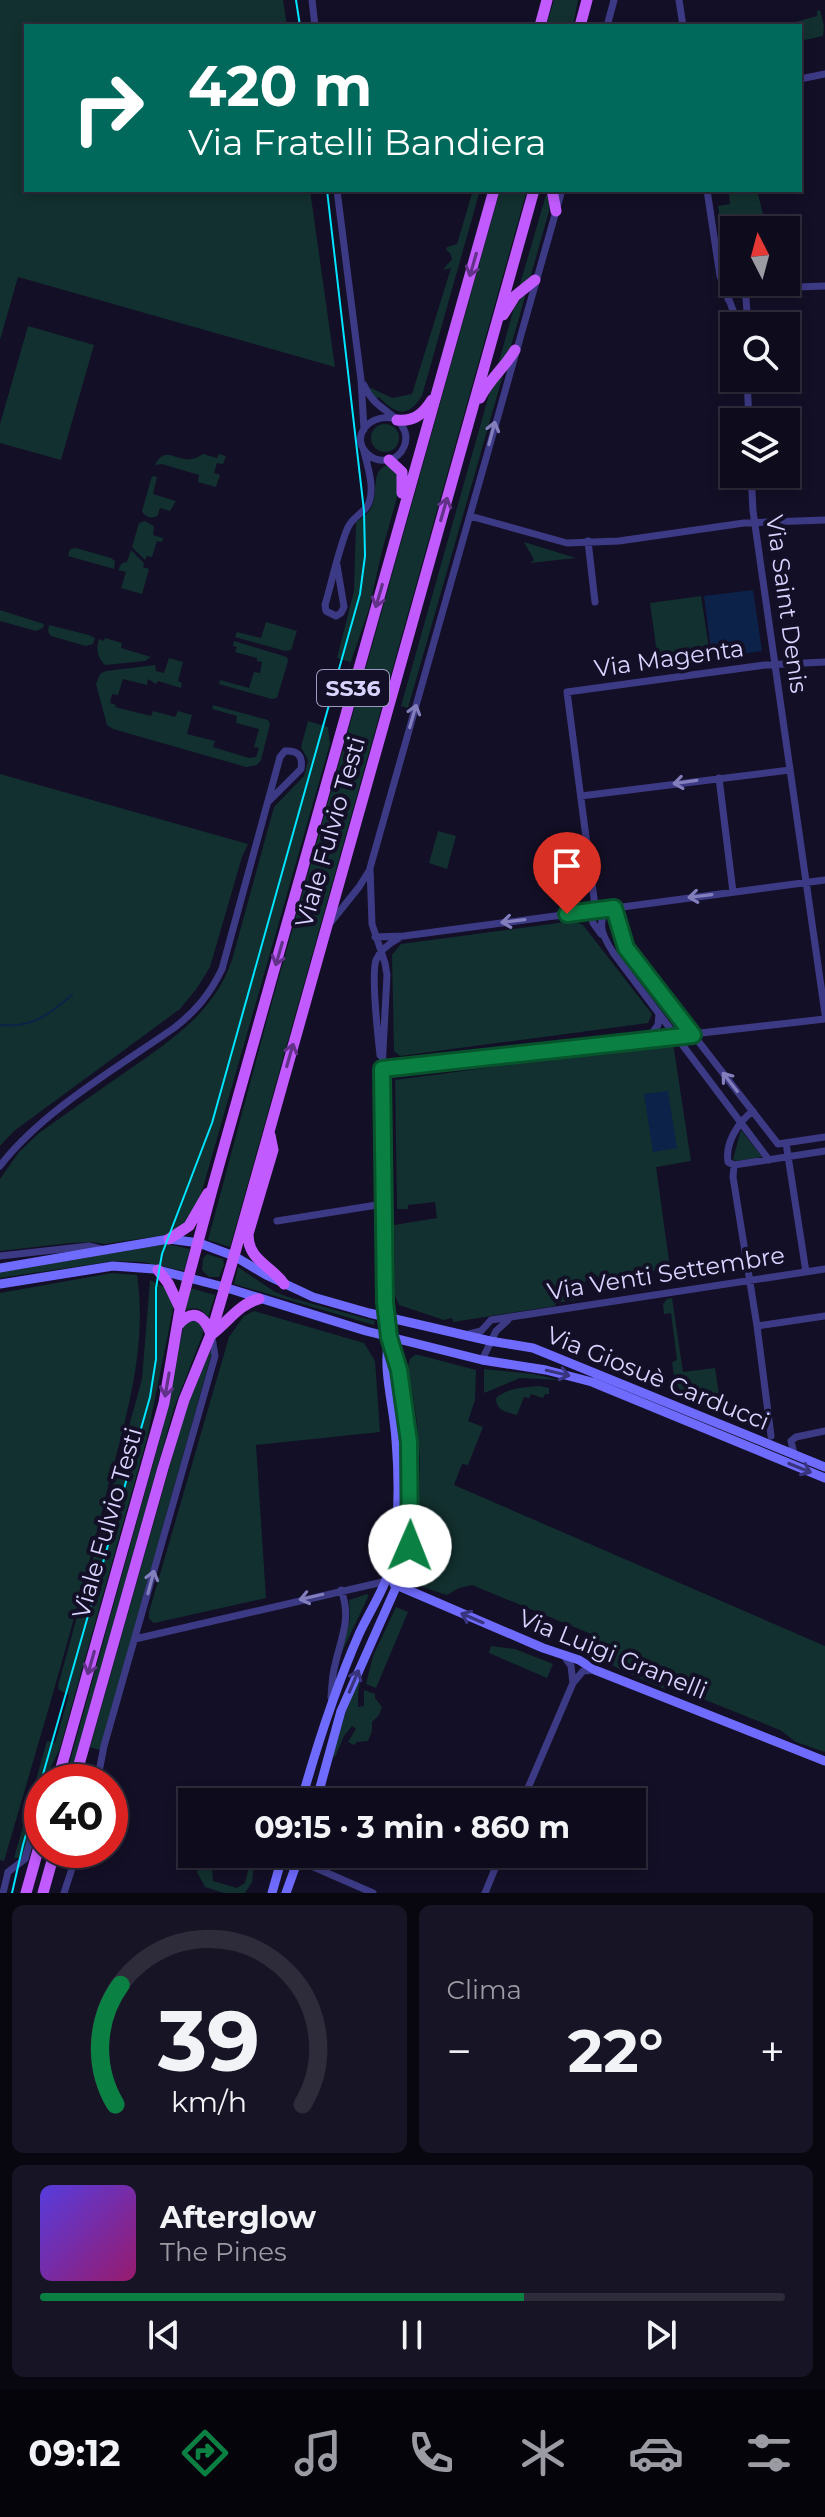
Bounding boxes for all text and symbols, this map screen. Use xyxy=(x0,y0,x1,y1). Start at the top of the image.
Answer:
text: 420 m xyxy=(188,52,372,120)
icon: right xyxy=(56,56,160,160)
text: Via Fratelli Bandiera xyxy=(188,120,546,164)
north arrow xyxy=(720,216,800,296)
map controls xyxy=(720,216,800,488)
one-way arrow xyxy=(465,252,480,278)
button: search xyxy=(720,312,800,392)
button: layers xyxy=(720,408,800,488)
one-way arrow xyxy=(485,420,500,446)
one-way arrow xyxy=(437,496,452,522)
street label: Via Saint Denis xyxy=(760,513,814,695)
one-way arrow xyxy=(371,583,386,609)
street label: Via Magenta xyxy=(592,633,746,683)
road number: SS36 xyxy=(317,670,389,706)
one-way arrow xyxy=(407,704,421,729)
street label: Viale Fulvio Testi xyxy=(289,733,371,931)
one-way arrow xyxy=(672,775,698,790)
pin xyxy=(533,832,601,914)
icon: arrive xyxy=(545,844,589,888)
one-way arrow xyxy=(687,889,714,904)
one-way arrow xyxy=(500,913,527,928)
one-way arrow xyxy=(271,941,286,967)
one-way arrow xyxy=(283,1043,298,1069)
one-way arrow xyxy=(722,1072,739,1093)
street label: Via Venti Settembre xyxy=(545,1240,787,1306)
street label: Via Giosuè Carducci xyxy=(542,1320,774,1436)
one-way arrow xyxy=(545,1366,571,1381)
one-way arrow xyxy=(158,1372,173,1398)
street label: Viale Fulvio Testi xyxy=(66,1424,148,1622)
one-way arrow xyxy=(787,1462,812,1476)
position arrow xyxy=(368,1504,452,1588)
one-way arrow xyxy=(144,1570,159,1596)
one-way arrow xyxy=(298,1591,324,1606)
street label: Via Luigi Granelli xyxy=(515,1603,711,1705)
one-way arrow xyxy=(460,1609,485,1624)
one-way arrow xyxy=(82,1650,97,1676)
one-way arrow xyxy=(347,1669,362,1694)
speed limit sign: 40 xyxy=(24,1764,128,1868)
text: 09:15 · 3 min · 860 m xyxy=(254,1809,570,1846)
text: Clima xyxy=(447,1974,522,2006)
text: 39 xyxy=(157,1990,260,2092)
text: 22° xyxy=(568,2014,664,2087)
text: − xyxy=(447,2024,472,2078)
text: + xyxy=(760,2024,785,2078)
text: km/h xyxy=(171,2084,247,2119)
text: Afterglow xyxy=(160,2199,316,2236)
text: The Pines xyxy=(160,2236,287,2268)
icon: previous xyxy=(142,2313,186,2357)
icon: pause xyxy=(390,2313,434,2357)
icon: next xyxy=(639,2313,683,2357)
icon: directions xyxy=(177,2425,233,2481)
icon: music xyxy=(290,2425,346,2481)
icon: phone xyxy=(403,2425,459,2481)
icon: climate xyxy=(515,2425,571,2481)
icon: car xyxy=(628,2425,684,2481)
icon: filters xyxy=(741,2425,797,2481)
text: 09:12 xyxy=(28,2431,121,2475)

